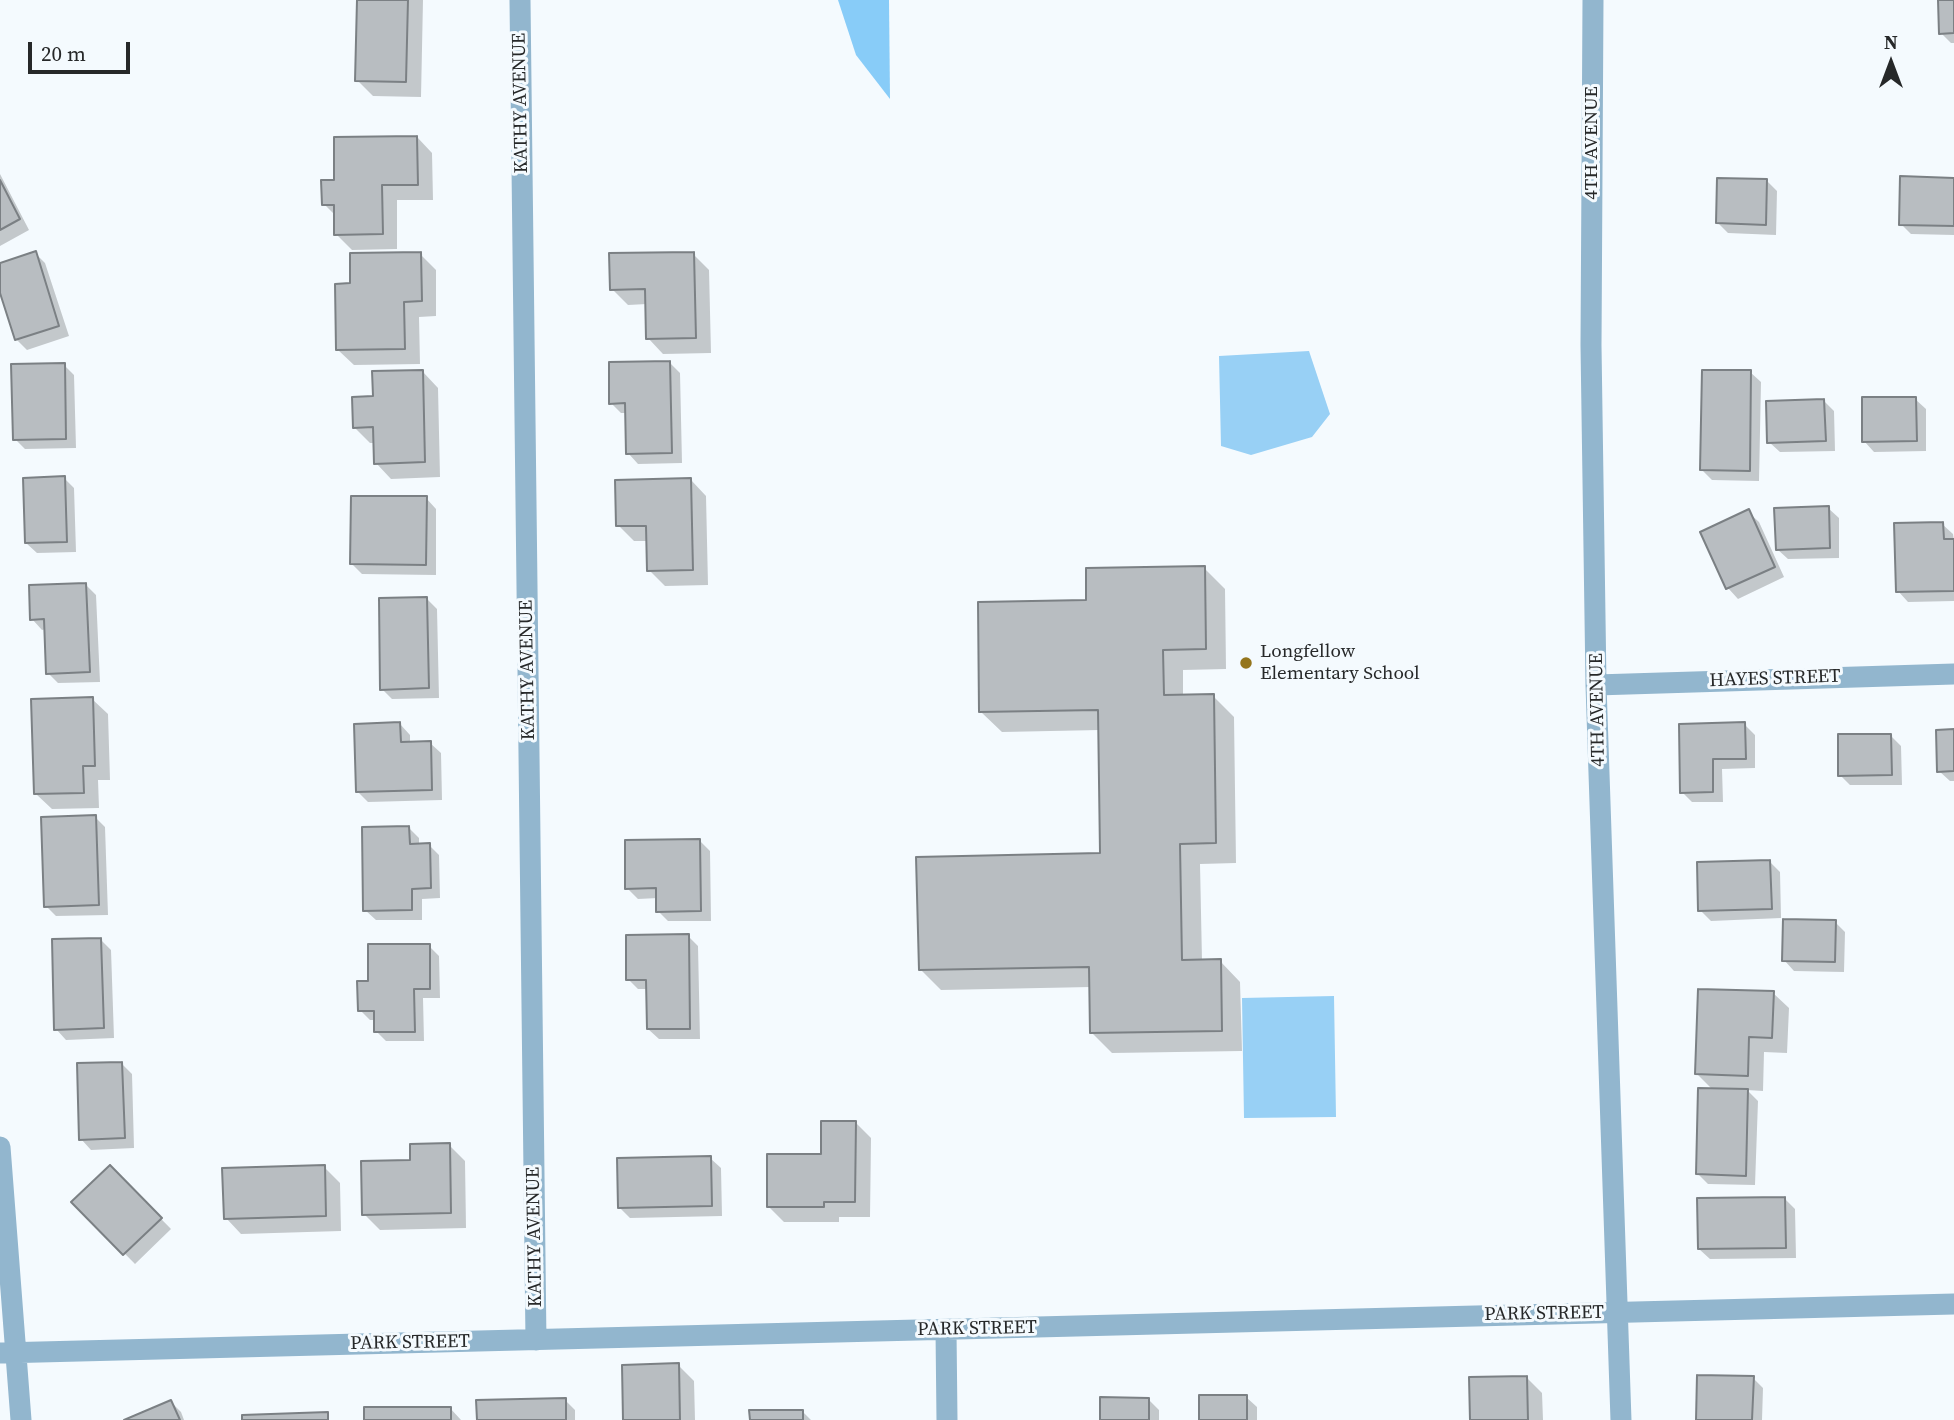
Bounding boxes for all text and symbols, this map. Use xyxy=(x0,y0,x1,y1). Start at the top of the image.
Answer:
scale bar xyxy=(32,28,133,72)
north arrow xyxy=(1856,28,1926,98)
text: N xyxy=(1884,29,1898,55)
street label: KATHY AVENUE xyxy=(508,33,534,173)
text: 20 m xyxy=(41,39,86,68)
street label: 4TH AVENUE xyxy=(1581,86,1603,200)
street label: KATHY AVENUE xyxy=(515,600,541,740)
place label: Longfellow Elementary School xyxy=(1260,641,1420,685)
street label: 4TH AVENUE xyxy=(1586,653,1610,767)
marker: Longfellow Elementary School xyxy=(1238,655,1254,671)
street label: HAYES STREET xyxy=(1709,665,1841,693)
street label: KATHY AVENUE xyxy=(522,1167,548,1307)
street label: PARK STREET xyxy=(1484,1302,1604,1326)
street label: PARK STREET xyxy=(917,1317,1037,1341)
street label: PARK STREET xyxy=(350,1331,470,1355)

